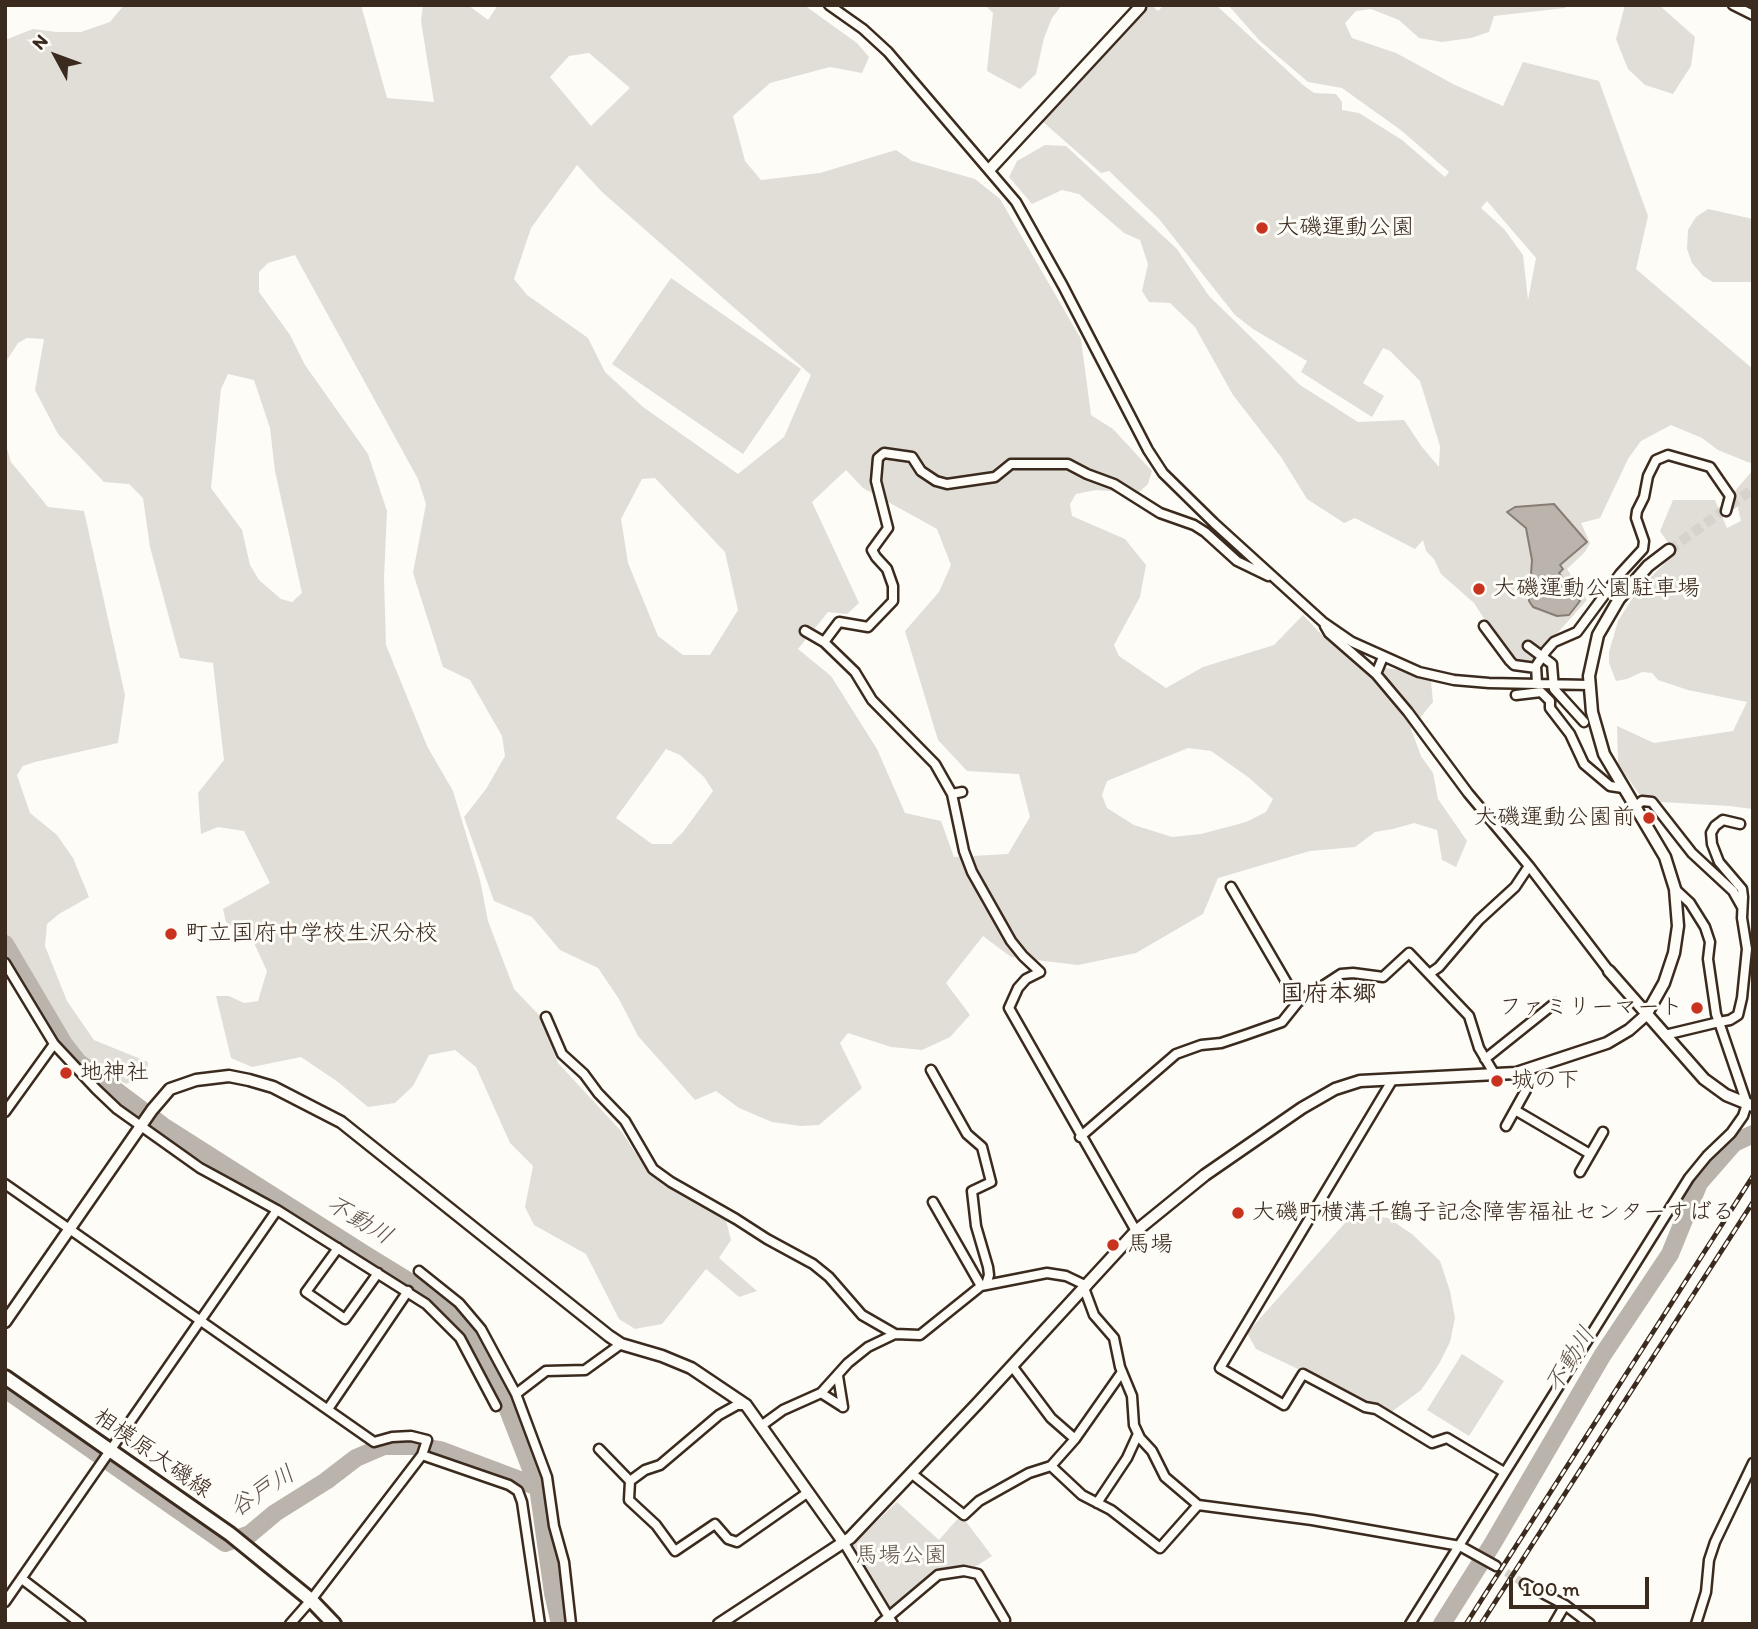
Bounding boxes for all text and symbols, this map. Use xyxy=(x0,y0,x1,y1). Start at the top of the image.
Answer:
north arrow xyxy=(21,21,91,91)
text: N xyxy=(27,30,53,54)
place label: 大磯運動公園 xyxy=(1276,214,1414,242)
marker: 大磯運動公園 xyxy=(1254,220,1270,236)
place label: 大磯運動公園駐車場 xyxy=(1493,575,1700,603)
marker: 大磯運動公園駐車場 xyxy=(1471,581,1487,597)
place label: 大磯運動公園前 xyxy=(1474,804,1635,832)
marker: 大磯運動公園前 xyxy=(1641,810,1657,826)
place label: 町立国府中学校生沢分校 xyxy=(185,920,438,948)
marker: 町立国府中学校生沢分校 xyxy=(163,926,179,942)
district label: 国府本郷 xyxy=(1280,981,1376,1009)
place label: ファミリーマート xyxy=(1499,994,1683,1022)
marker: ファミリーマート xyxy=(1689,1000,1705,1016)
place label: 地神社 xyxy=(80,1059,149,1087)
marker: 地神社 xyxy=(58,1065,74,1081)
place label: 城の下 xyxy=(1511,1067,1580,1095)
marker: 城の下 xyxy=(1489,1073,1505,1089)
water label: 不動川 xyxy=(321,1190,397,1252)
place label: 大磯町横溝千鶴子記念障害福祉センターすばる xyxy=(1252,1199,1735,1227)
marker: 大磯町横溝千鶴子記念障害福祉センターすばる xyxy=(1230,1205,1246,1221)
place label: 馬場 xyxy=(1127,1231,1173,1259)
marker: 馬場 xyxy=(1105,1237,1121,1253)
water label: 不動川 xyxy=(1540,1322,1602,1398)
street label: 相模原大磯線 xyxy=(88,1403,216,1505)
water label: 谷戸川 xyxy=(225,1460,301,1524)
park label: 馬場公園 xyxy=(855,1542,947,1570)
scale bar xyxy=(1513,1562,1653,1606)
text: 100 m xyxy=(1522,1576,1580,1601)

